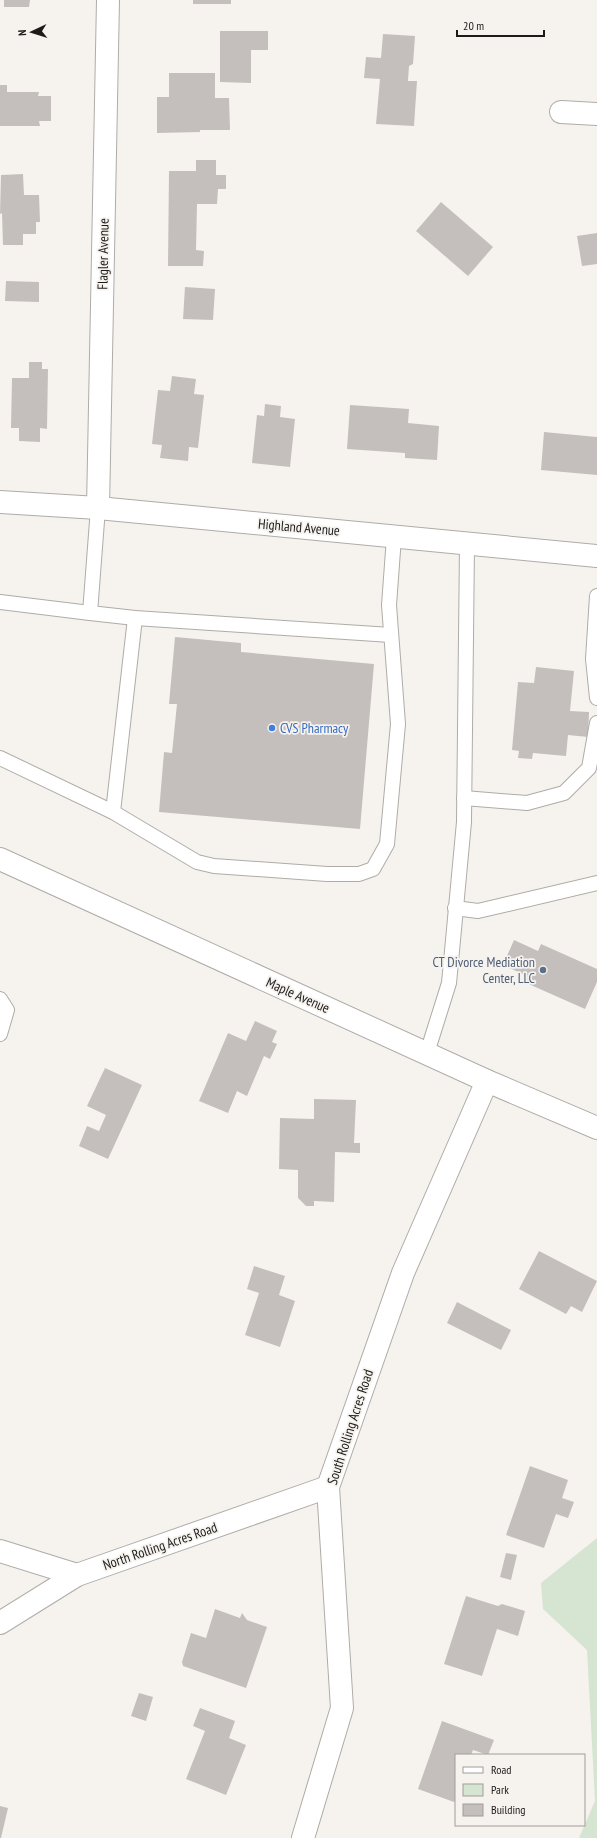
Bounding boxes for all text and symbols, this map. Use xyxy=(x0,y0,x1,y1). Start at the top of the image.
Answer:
north arrow xyxy=(12,12,52,52)
scale bar xyxy=(457,12,544,38)
text: 20 m xyxy=(463,18,484,33)
text: N xyxy=(15,29,29,36)
street label: Flagler Avenue xyxy=(93,218,113,290)
street label: Highland Avenue xyxy=(257,514,341,540)
place label: CVS Pharmacy xyxy=(280,719,349,737)
marker: CVS Pharmacy xyxy=(267,723,277,733)
place label: CT Divorce Mediation Center, LLC xyxy=(432,953,536,987)
marker: CT Divorce Mediation Center, LLC xyxy=(538,965,548,975)
street label: Maple Avenue xyxy=(263,973,333,1017)
street label: South Rolling Acres Road xyxy=(323,1367,377,1487)
street label: North Rolling Acres Road xyxy=(100,1518,220,1574)
legend xyxy=(455,1754,585,1826)
text: Road xyxy=(491,1762,511,1777)
text: Park xyxy=(491,1782,509,1797)
text: Building xyxy=(491,1802,526,1817)

